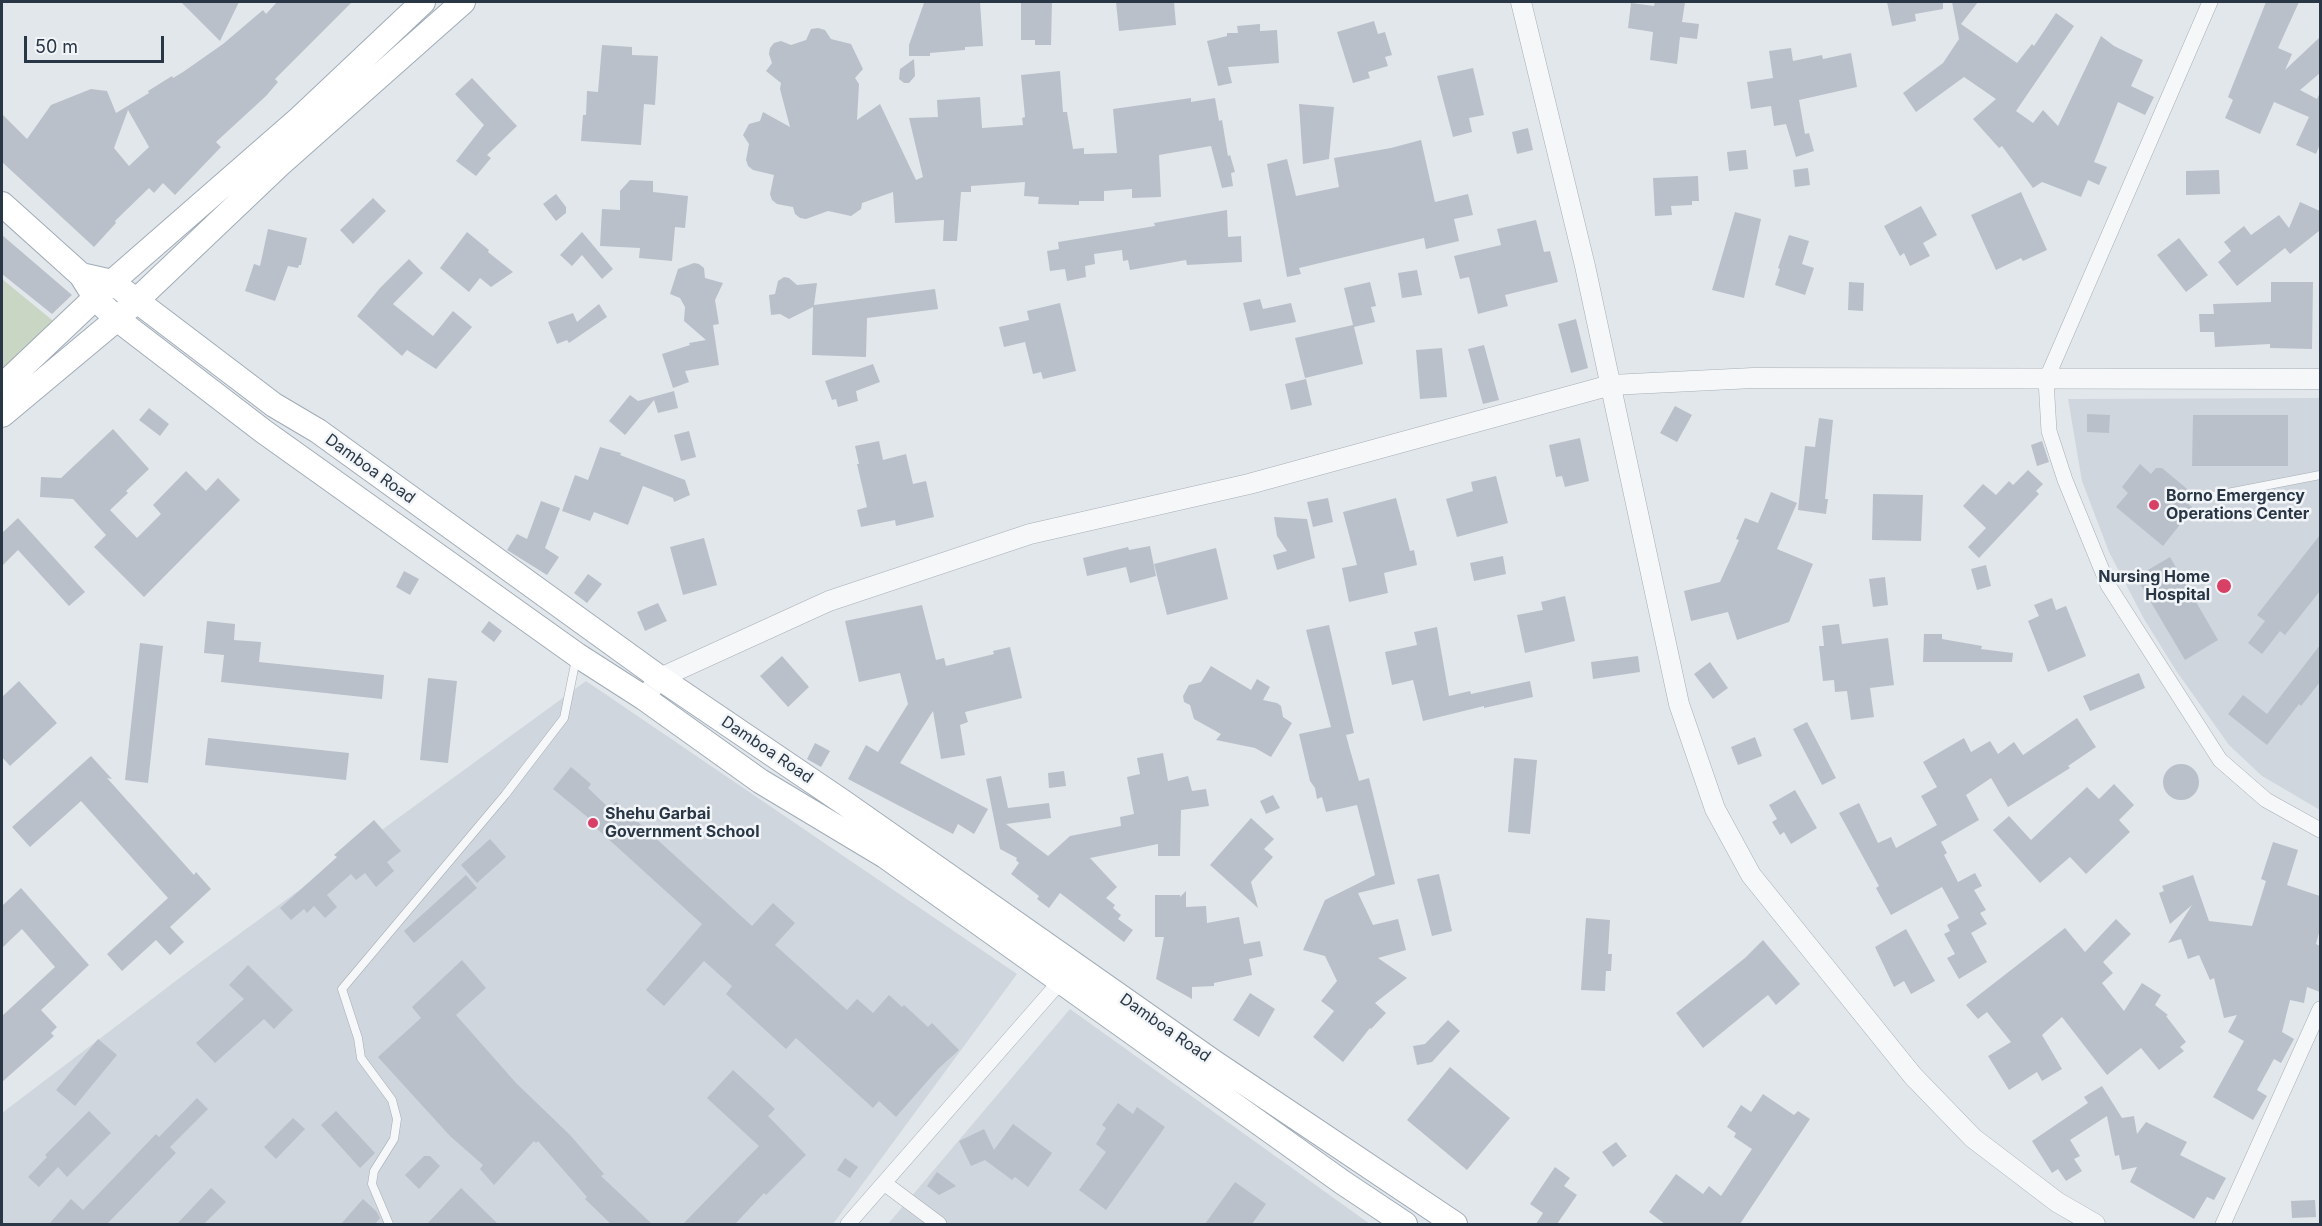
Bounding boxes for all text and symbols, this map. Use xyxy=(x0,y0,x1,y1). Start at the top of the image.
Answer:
scale bar xyxy=(27,24,166,62)
text: 50 m xyxy=(35,36,78,57)
street label: Damboa Road xyxy=(321,430,419,508)
place label: Borno Emergency Operations Center xyxy=(2166,486,2309,524)
marker: Borno Emergency Operations Center xyxy=(2147,498,2161,512)
place label: Nursing Home Hospital xyxy=(2098,567,2210,605)
marker: Nursing Home Hospital xyxy=(2215,577,2233,595)
street label: Damboa Road xyxy=(718,712,816,788)
place label: Shehu Garbai Government School xyxy=(605,804,760,842)
marker: Shehu Garbai Government School xyxy=(586,816,600,830)
street label: Damboa Road xyxy=(1116,990,1214,1066)

